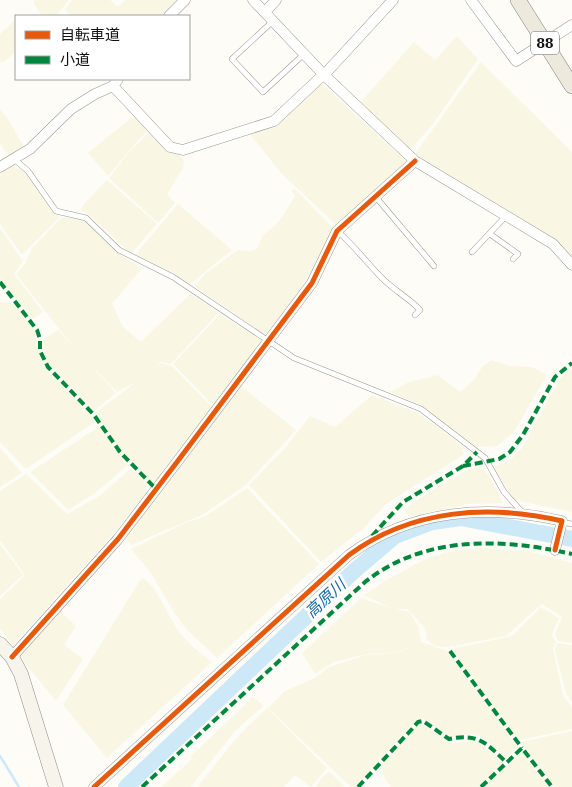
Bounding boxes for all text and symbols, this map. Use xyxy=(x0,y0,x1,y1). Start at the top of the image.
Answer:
legend xyxy=(15,15,190,80)
text: 自転車道 xyxy=(60,25,120,44)
road number: 88 xyxy=(531,32,559,54)
text: 小道 xyxy=(60,50,90,69)
water label: 高原川 xyxy=(301,573,351,622)

